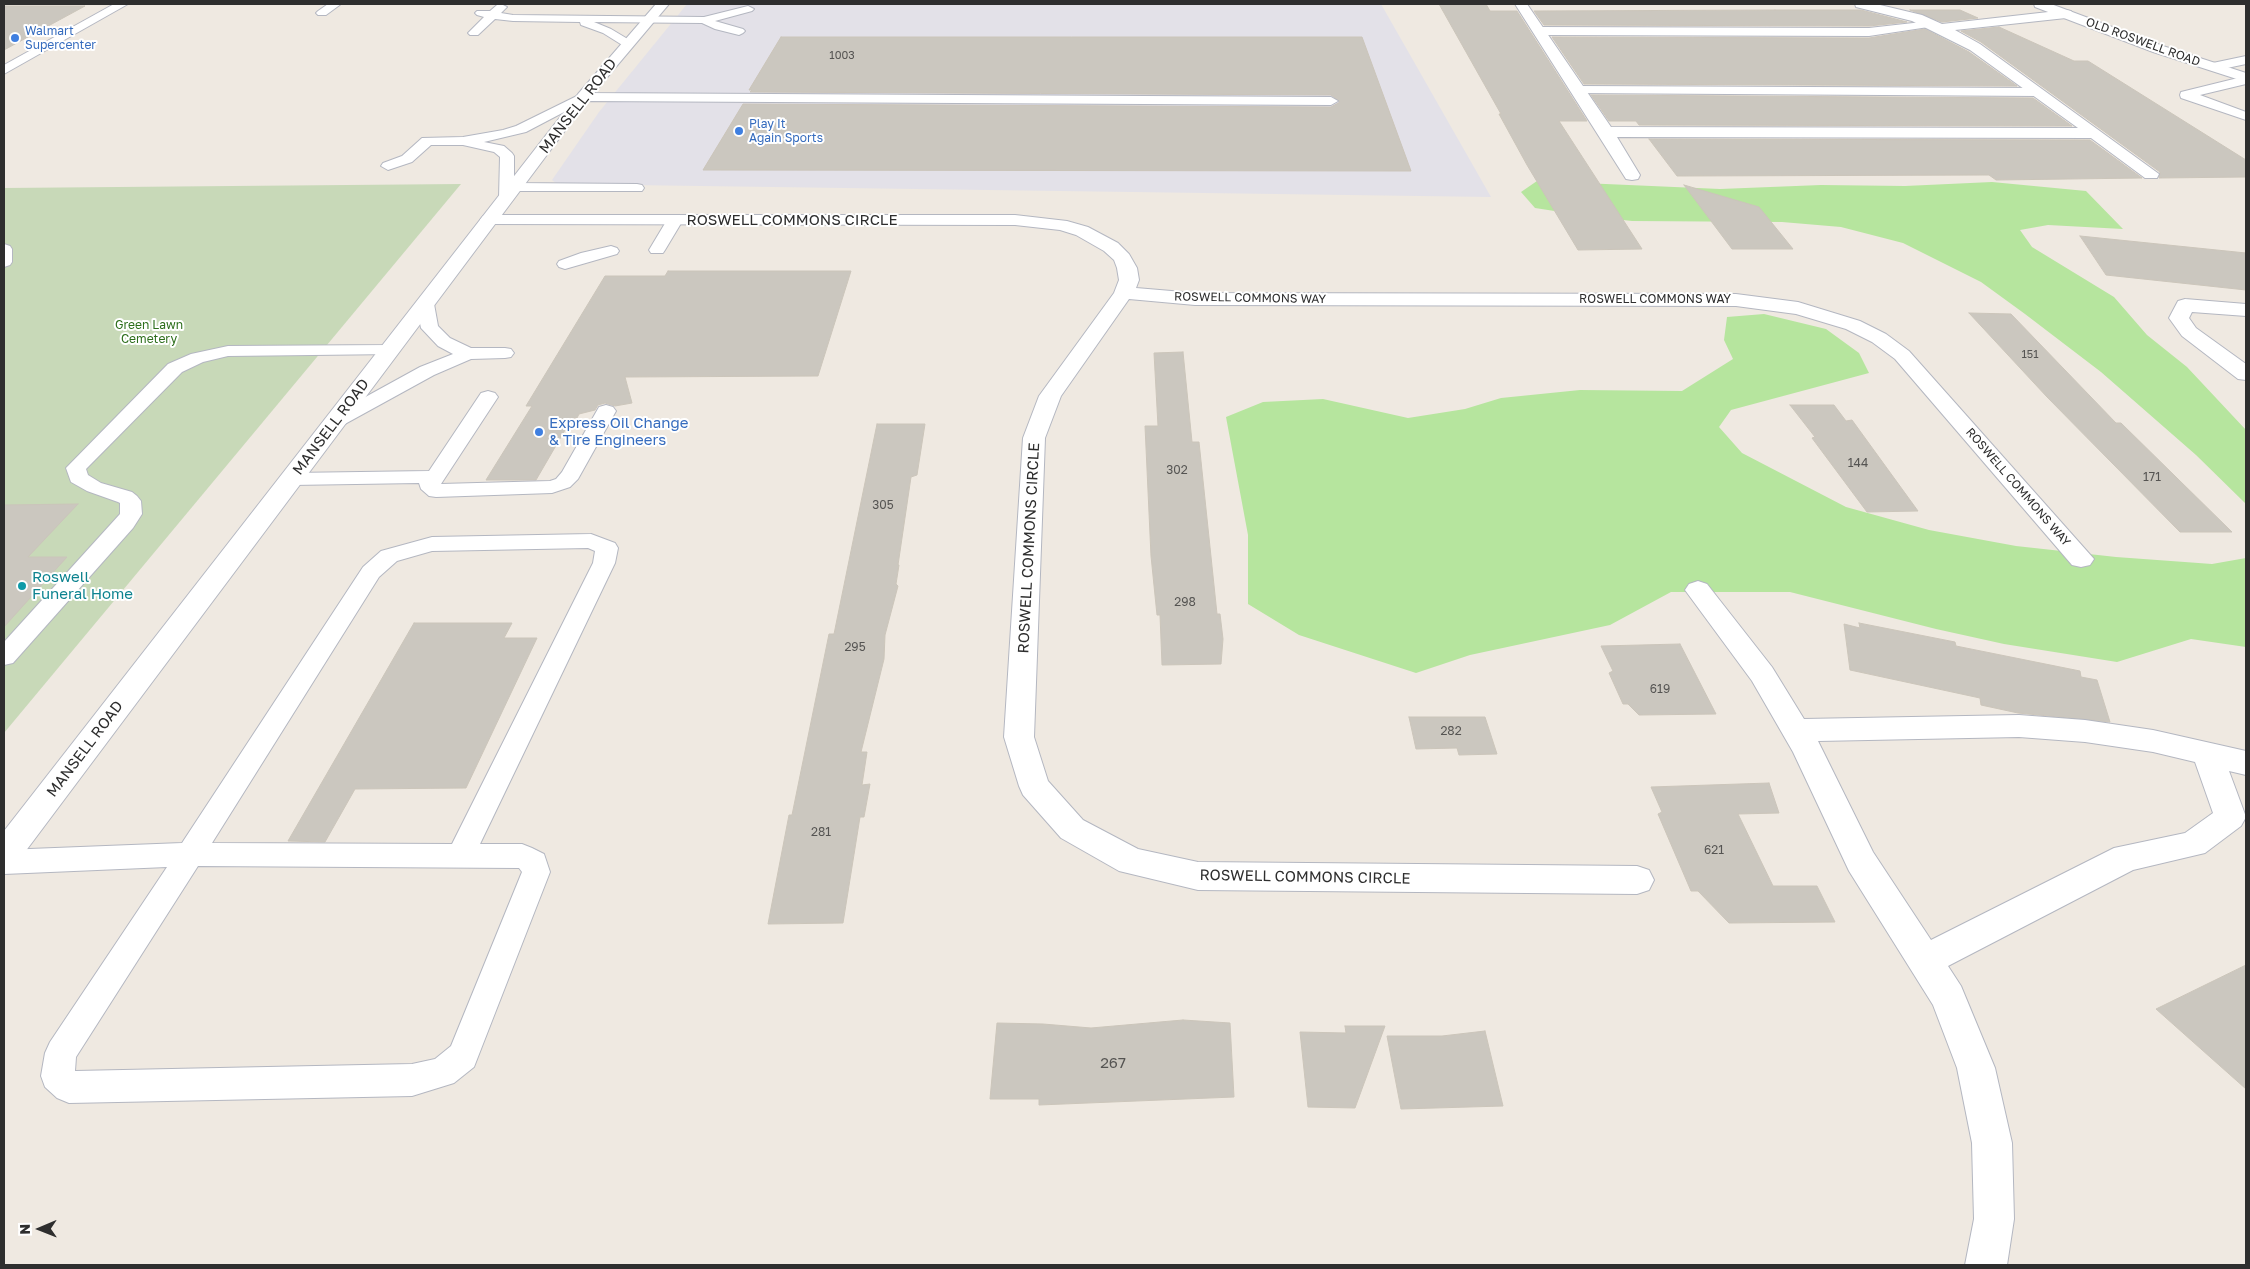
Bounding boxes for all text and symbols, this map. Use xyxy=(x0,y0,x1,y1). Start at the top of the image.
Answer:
street label: OLD ROSWELL ROAD xyxy=(2084,15,2202,69)
place label: Walmart Supercenter xyxy=(25,24,96,52)
marker: Walmart Supercenter xyxy=(9,32,21,44)
house number: 1003 xyxy=(829,49,855,63)
street label: MANSELL ROAD xyxy=(535,55,621,157)
place label: Play It Again Sports xyxy=(749,117,823,145)
marker: Play It Again Sports xyxy=(733,125,745,137)
street label: ROSWELL COMMONS CIRCLE xyxy=(686,211,898,229)
street label: ROSWELL COMMONS WAY xyxy=(1174,289,1326,307)
street label: ROSWELL COMMONS WAY xyxy=(1579,292,1731,306)
park label: Green Lawn Cemetery xyxy=(115,318,183,346)
house number: 151 xyxy=(2021,348,2039,362)
street label: MANSELL ROAD xyxy=(289,375,373,479)
place label: Express Oil Change & Tire Engineers xyxy=(549,414,688,449)
street label: ROSWELL COMMONS WAY xyxy=(1963,425,2073,549)
marker: Express Oil Change & Tire Engineers xyxy=(533,426,545,438)
street label: ROSWELL COMMONS CIRCLE xyxy=(1014,442,1044,654)
house number: 144 xyxy=(1848,456,1868,470)
house number: 302 xyxy=(1166,463,1188,477)
house number: 171 xyxy=(2143,470,2161,484)
house number: 305 xyxy=(872,498,894,512)
place label: Roswell Funeral Home xyxy=(32,568,133,603)
marker: Roswell Funeral Home xyxy=(16,580,28,592)
house number: 298 xyxy=(1174,595,1196,609)
house number: 295 xyxy=(844,640,866,654)
house number: 619 xyxy=(1650,682,1670,696)
street label: MANSELL ROAD xyxy=(43,697,127,801)
house number: 282 xyxy=(1440,724,1462,738)
house number: 281 xyxy=(811,825,831,839)
house number: 621 xyxy=(1704,843,1724,857)
street label: ROSWELL COMMONS CIRCLE xyxy=(1199,866,1411,888)
house number: 267 xyxy=(1100,1054,1126,1072)
north arrow xyxy=(15,1204,65,1254)
text: N xyxy=(16,1224,33,1235)

